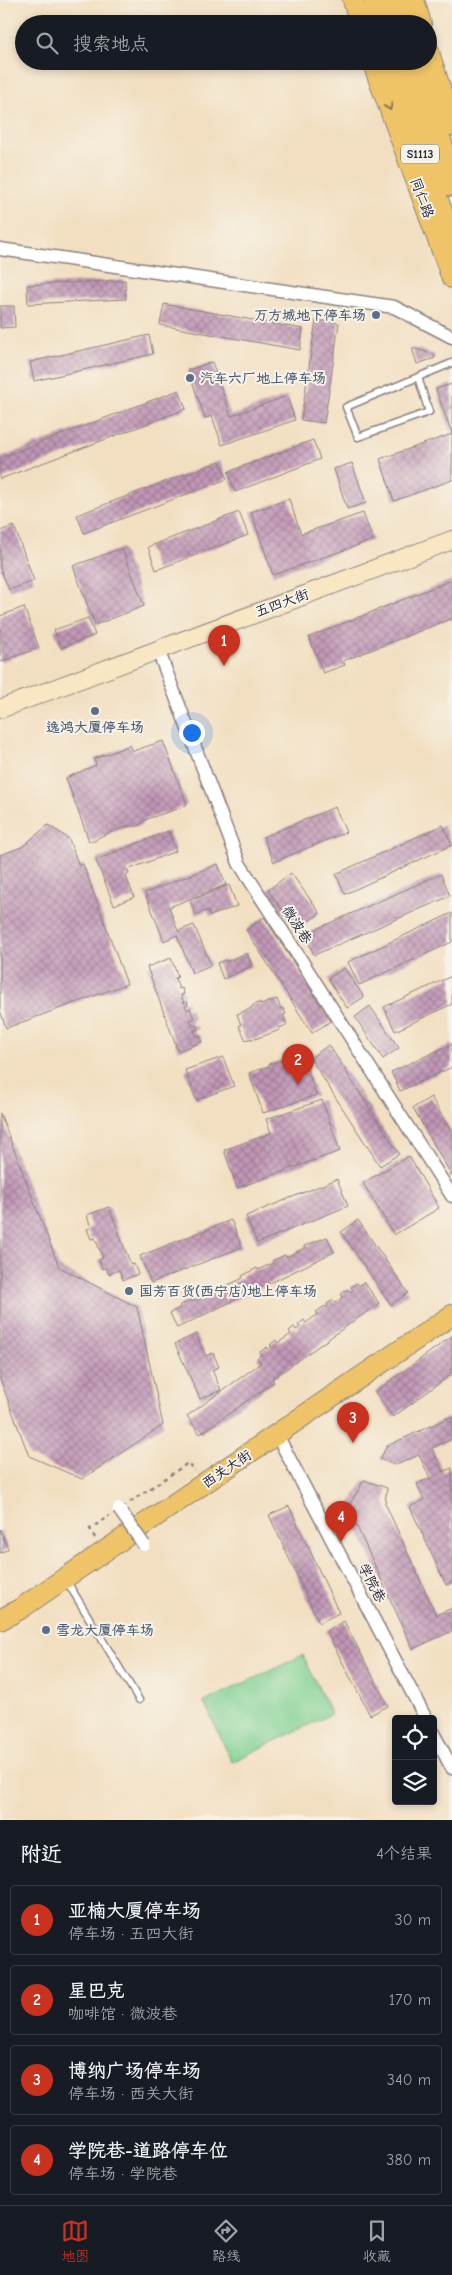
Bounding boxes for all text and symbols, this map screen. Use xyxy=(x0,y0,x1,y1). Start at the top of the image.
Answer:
search box xyxy=(15,15,437,70)
icon: search xyxy=(33,29,61,57)
text: 搜索地点 xyxy=(73,33,149,55)
one-way arrow xyxy=(383,102,393,111)
road number: S1113 xyxy=(401,144,439,164)
street label: 同仁路 xyxy=(407,175,437,221)
place label: 万方城地下停车场 xyxy=(254,307,366,324)
marker: 万方城地下停车场 xyxy=(370,309,382,321)
place label: 汽车六厂地上停车场 xyxy=(200,370,326,387)
marker: 汽车六厂地上停车场 xyxy=(184,372,196,384)
street label: 五四大街 xyxy=(253,585,311,621)
pin: 1 xyxy=(208,625,240,666)
marker: 逸鸿大厦停车场 xyxy=(89,705,101,717)
place label: 逸鸿大厦停车场 xyxy=(46,719,144,736)
your location xyxy=(179,720,205,746)
street label: 微波巷 xyxy=(278,903,316,948)
pin: 2 xyxy=(282,1044,314,1085)
place label: 国芳百货(西宁店)地上停车场 xyxy=(139,1283,317,1300)
marker: 国芳百货(西宁店)地上停车场 xyxy=(123,1285,135,1297)
pin: 3 xyxy=(337,1402,369,1443)
street label: 西关大街 xyxy=(199,1446,255,1492)
pin: 4 xyxy=(325,1501,357,1542)
street label: 学院巷 xyxy=(355,1560,390,1606)
place label: 雪龙大厦停车场 xyxy=(56,1622,154,1639)
marker: 雪龙大厦停车场 xyxy=(40,1624,52,1636)
map controls xyxy=(392,1715,437,1805)
button: locate xyxy=(392,1715,437,1760)
button: layers xyxy=(392,1760,437,1805)
text: 附近 xyxy=(20,1842,62,1866)
text: 4个结果 xyxy=(376,1845,432,1863)
text: 亚楠大厦停车场 xyxy=(68,1900,201,1922)
text: 1 xyxy=(34,1911,40,1929)
text: 30 m xyxy=(395,1911,431,1929)
text: 停车场 · 五四大街 xyxy=(68,1925,194,1943)
text: 星巴克 xyxy=(68,1980,125,2002)
text: 2 xyxy=(33,1991,41,2009)
text: 170 m xyxy=(389,1991,431,2009)
text: 咖啡馆 · 微波巷 xyxy=(68,2005,178,2023)
text: 博纳广场停车场 xyxy=(68,2060,201,2082)
text: 3 xyxy=(33,2071,41,2089)
text: 340 m xyxy=(387,2071,431,2089)
text: 停车场 · 西关大街 xyxy=(68,2085,194,2103)
text: 学院巷-道路停车位 xyxy=(68,2140,228,2162)
text: 4 xyxy=(33,2151,41,2169)
text: 380 m xyxy=(386,2151,431,2169)
text: 停车场 · 学院巷 xyxy=(68,2165,178,2183)
tab: 地图 xyxy=(61,2217,89,2265)
tab: 路线 xyxy=(212,2217,240,2265)
tab: 收藏 xyxy=(363,2217,391,2265)

